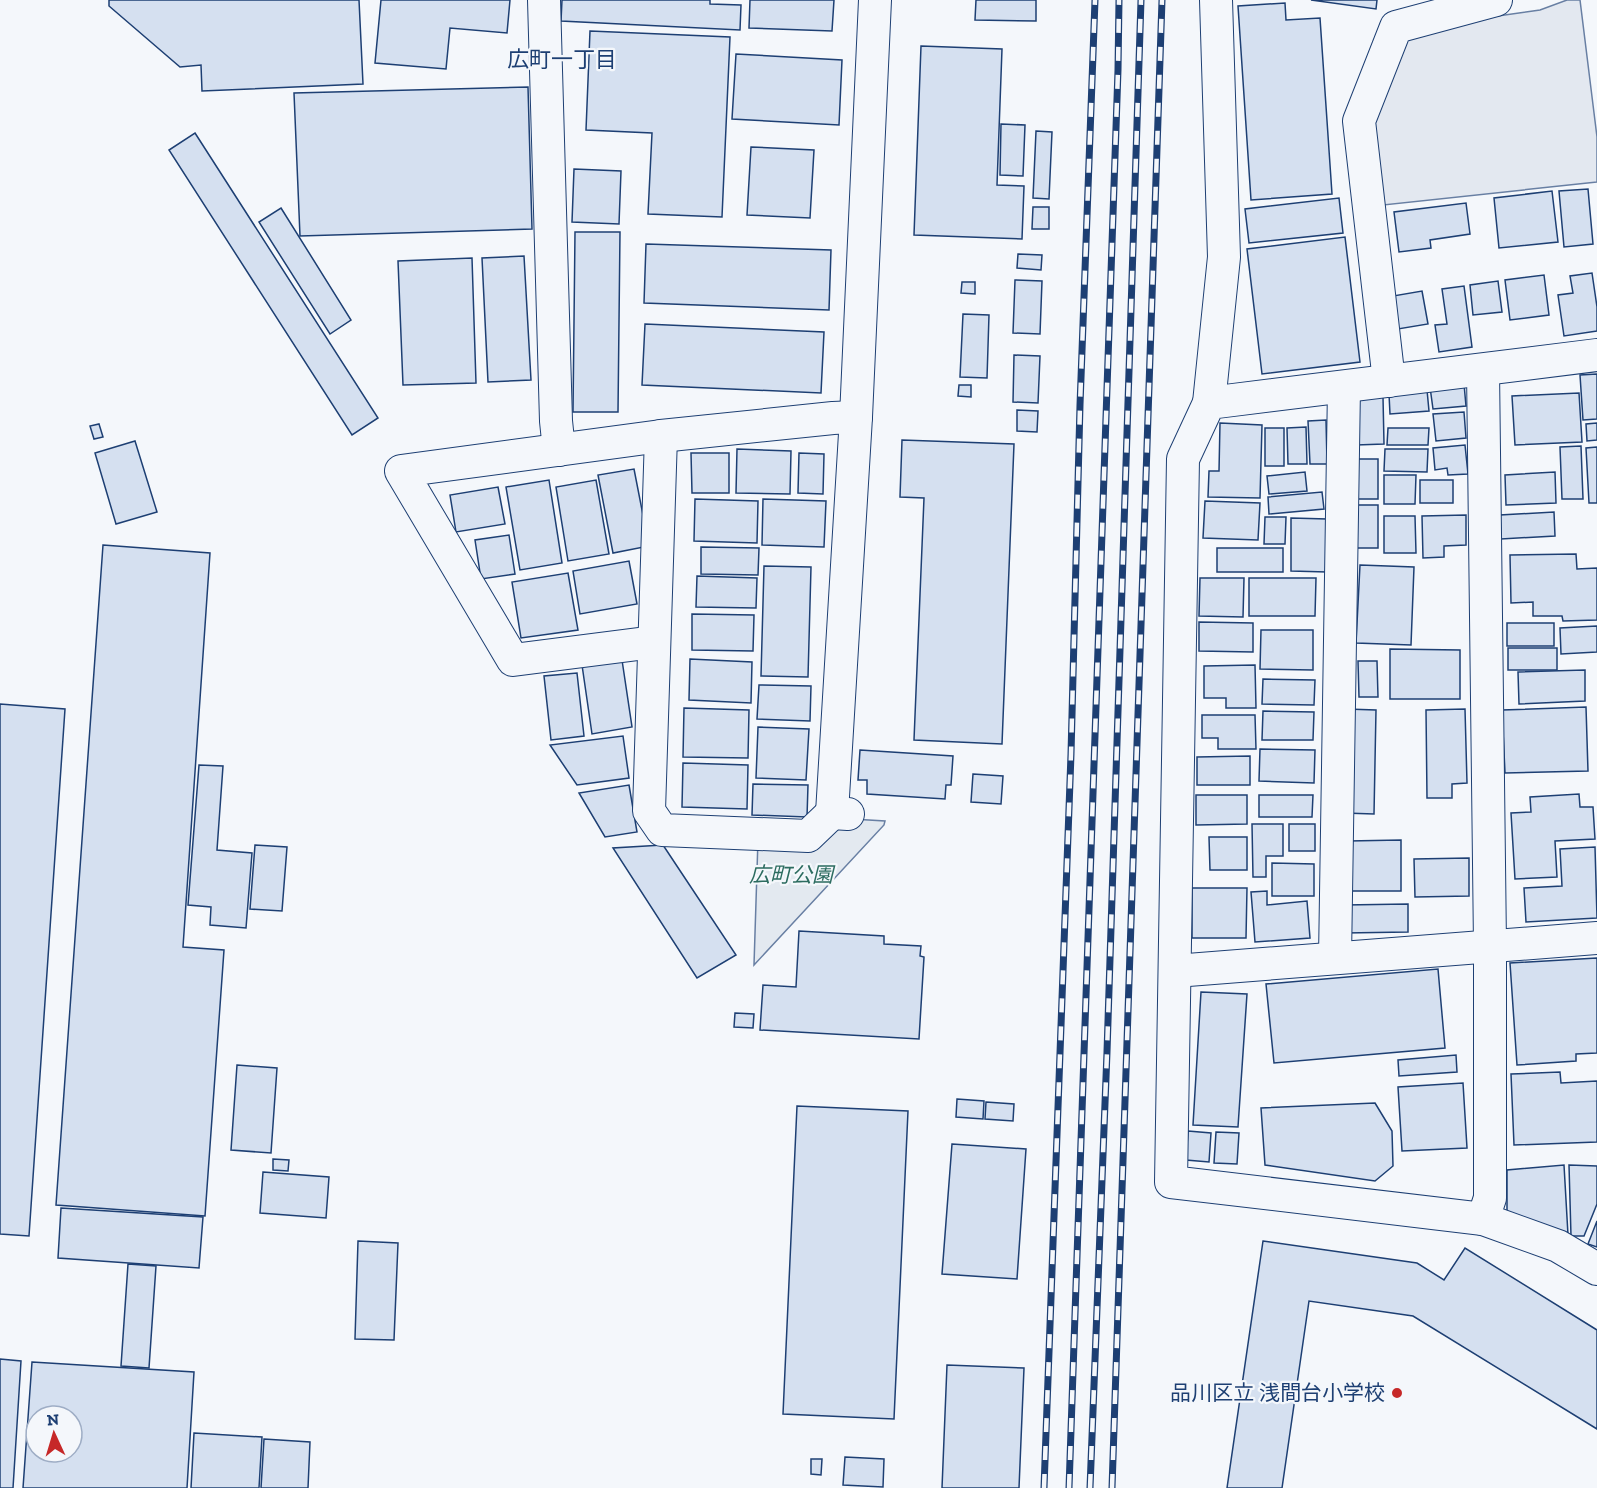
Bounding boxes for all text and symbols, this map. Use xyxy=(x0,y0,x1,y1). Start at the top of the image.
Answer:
district label: 広町一丁目 xyxy=(507,46,617,73)
park label: 広町公園 xyxy=(749,862,836,887)
place label: 品川区立 浅間台小学校 xyxy=(1170,1380,1385,1405)
marker: 品川区立 浅間台小学校 xyxy=(1390,1386,1404,1400)
north arrow xyxy=(24,1404,84,1464)
text: N xyxy=(46,1410,60,1429)

